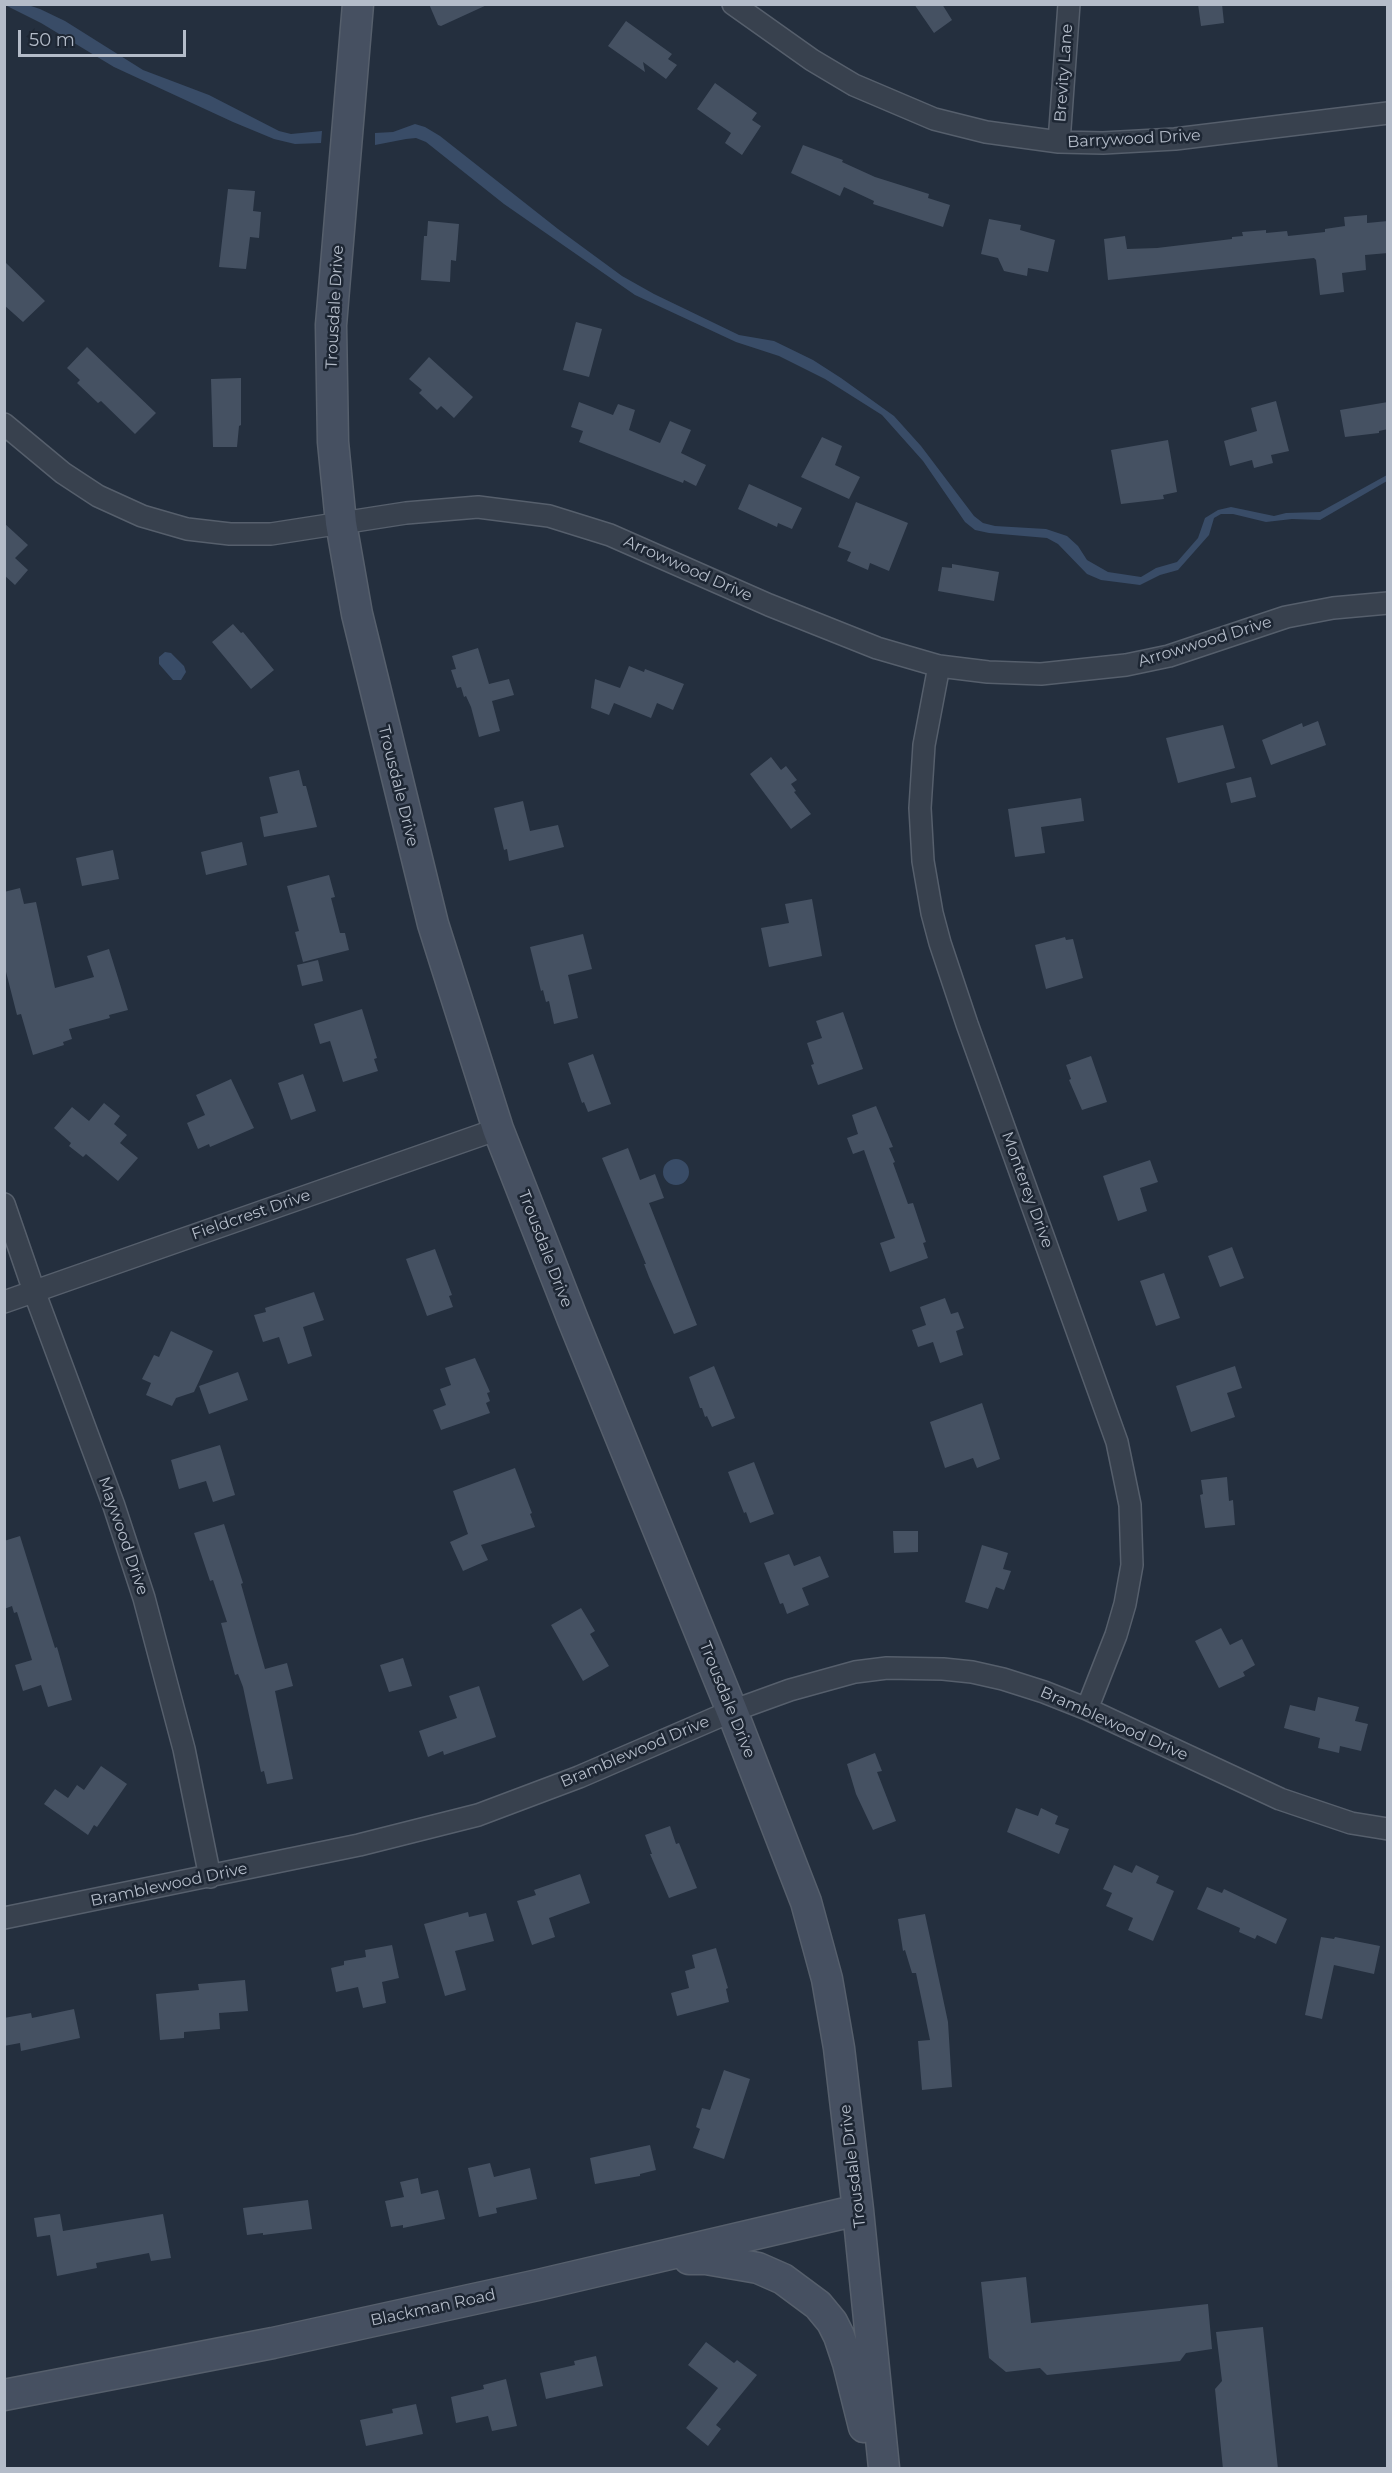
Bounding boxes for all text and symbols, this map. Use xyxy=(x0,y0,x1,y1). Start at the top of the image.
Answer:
scale bar xyxy=(21,18,189,56)
street label: Brevity Lane xyxy=(1051,23,1077,123)
text: 50 m xyxy=(29,29,75,51)
street label: Barrywood Drive xyxy=(1067,126,1201,152)
street label: Trousdale Drive xyxy=(322,245,348,369)
street label: Arrowwood Drive xyxy=(621,532,755,606)
street label: Arrowwood Drive xyxy=(1136,613,1274,671)
street label: Trousdale Drive xyxy=(374,723,422,849)
street label: Monterey Drive xyxy=(997,1129,1057,1251)
street label: Fieldcrest Drive xyxy=(189,1186,313,1244)
street label: Trousdale Drive xyxy=(514,1188,576,1310)
street label: Maywood Drive xyxy=(94,1474,152,1598)
street label: Trousdale Drive xyxy=(695,1639,759,1761)
street label: Bramblewood Drive xyxy=(1037,1683,1191,1765)
street label: Bramblewood Drive xyxy=(558,1712,712,1792)
street label: Bramblewood Drive xyxy=(89,1859,249,1911)
street label: Trousdale Drive xyxy=(836,2103,870,2229)
street label: Blackman Road xyxy=(369,2285,497,2331)

